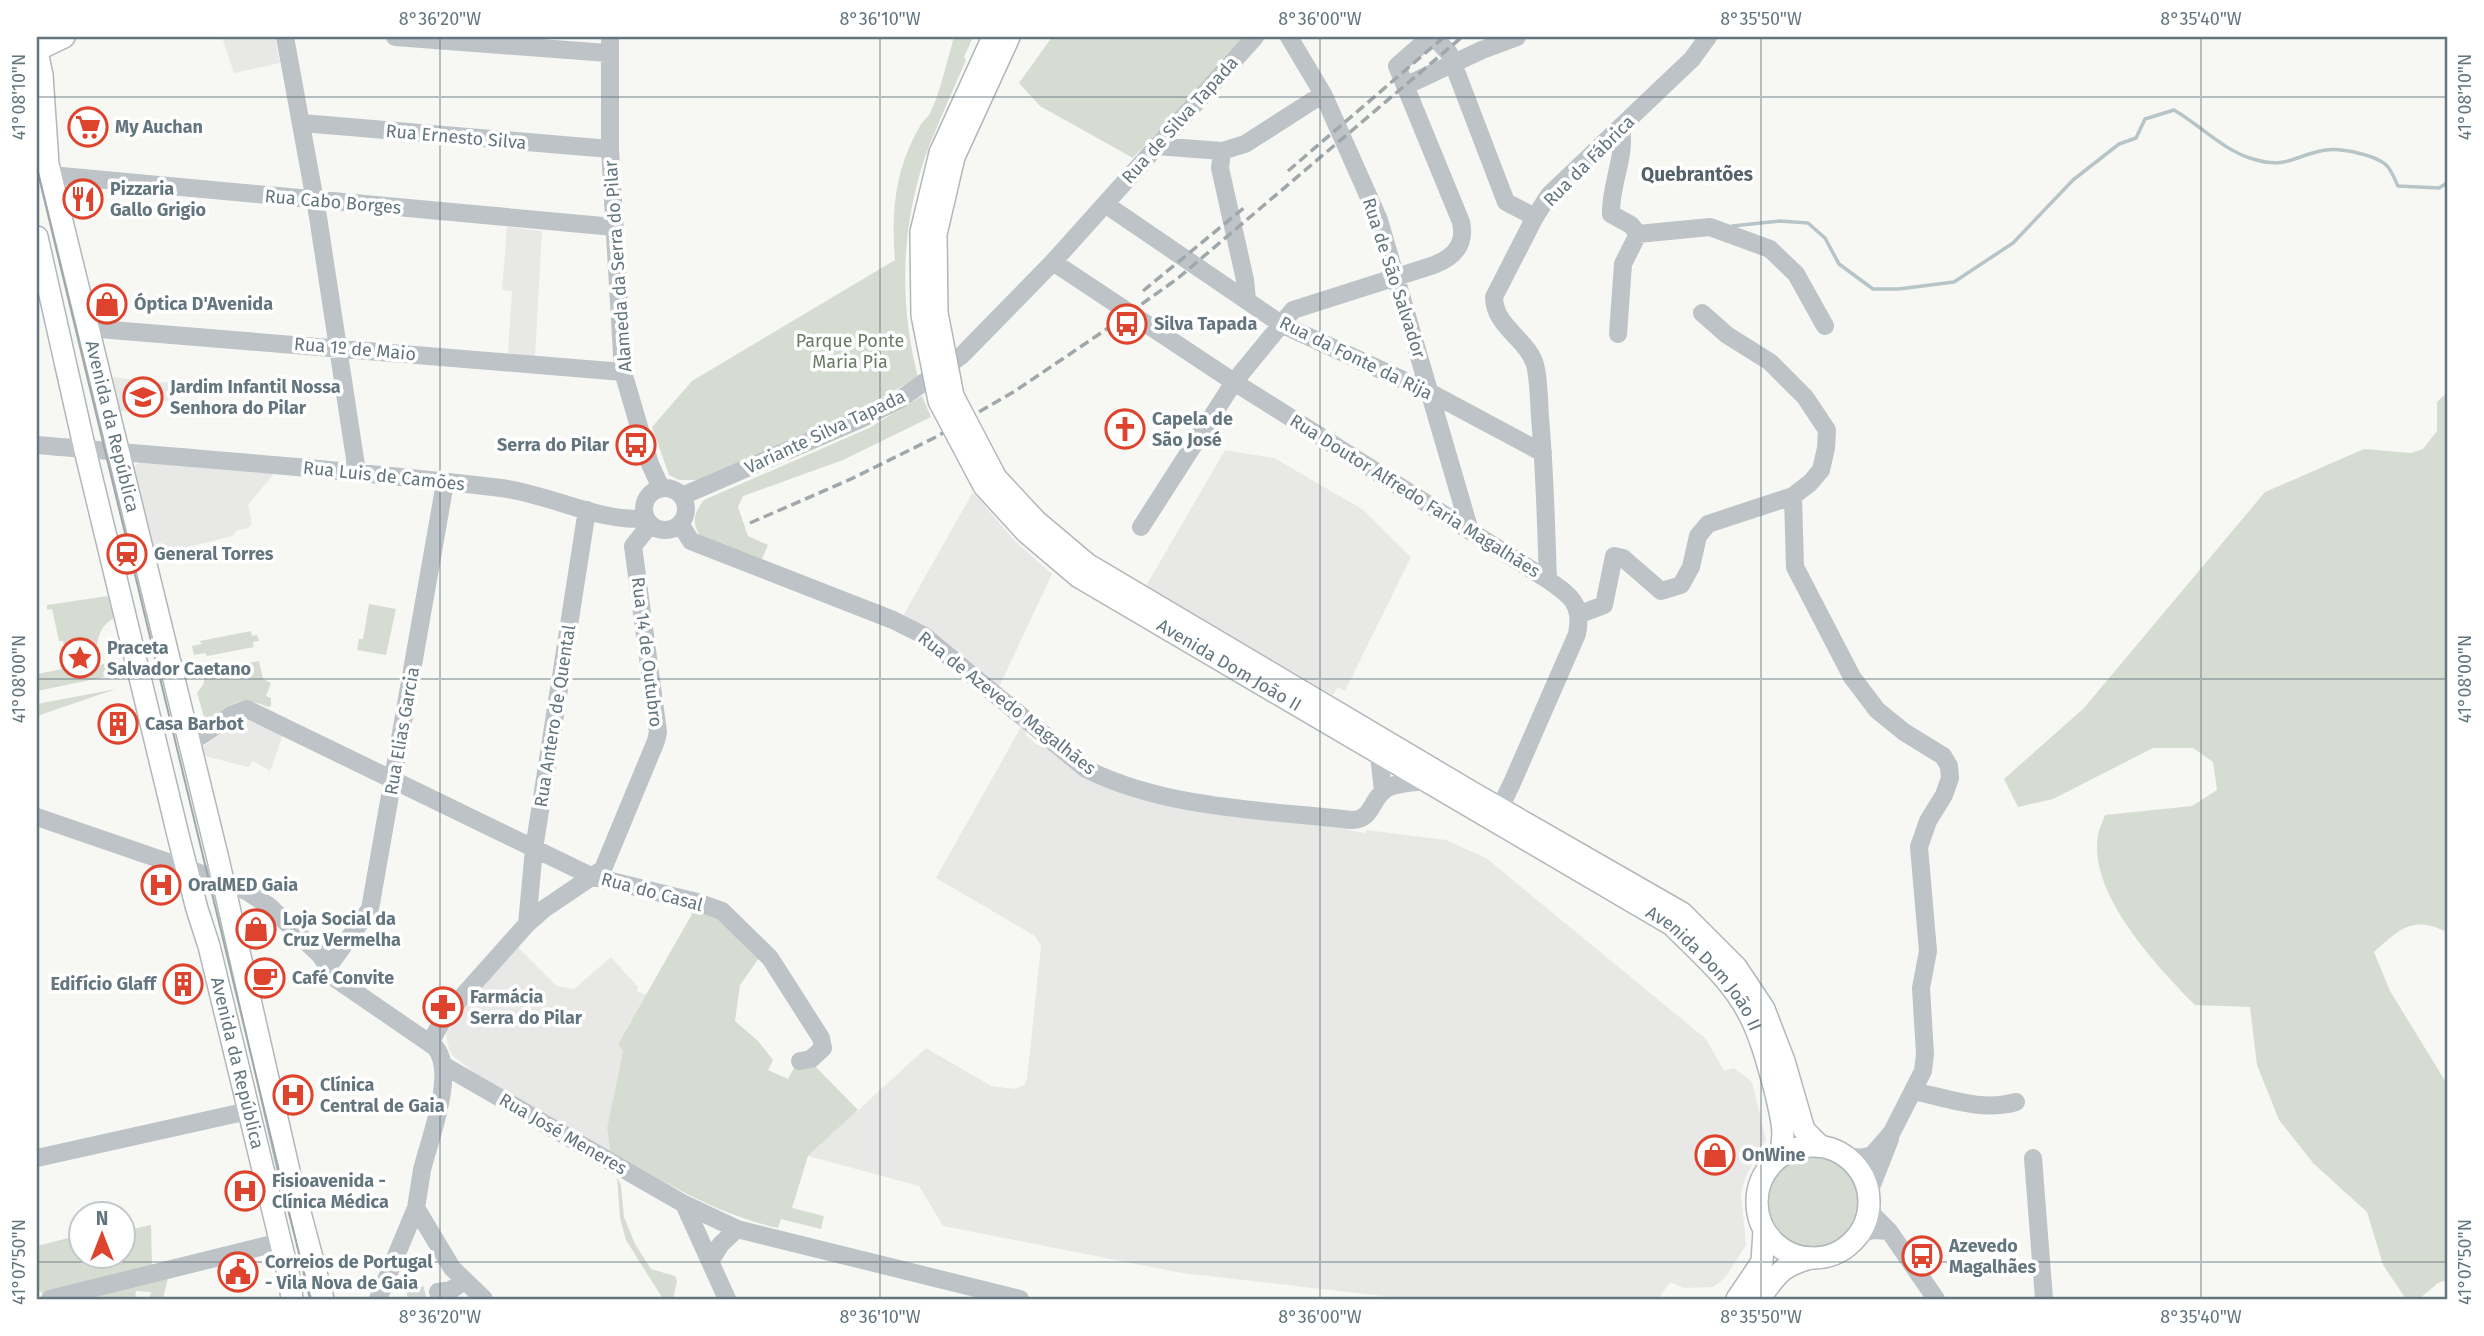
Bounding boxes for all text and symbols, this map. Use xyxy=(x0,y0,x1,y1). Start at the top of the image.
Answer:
text: 8°36'20"W xyxy=(399,8,481,30)
text: 8°36'10"W xyxy=(839,8,921,30)
text: 8°36'00"W xyxy=(1278,8,1362,30)
text: 8°35'50"W xyxy=(1720,8,1802,30)
text: 8°35'40"W xyxy=(2160,8,2242,30)
street label: Rua de Silva Tapada xyxy=(1117,52,1243,188)
text: 41°08'10"N xyxy=(8,54,30,140)
text: 41°08'10"N xyxy=(2454,54,2476,140)
supermarket icon: My Auchan xyxy=(67,106,109,148)
street label: Rua da Fábrica xyxy=(1539,111,1639,211)
place label: My Auchan xyxy=(115,116,203,138)
street label: Rua Ernesto Silva xyxy=(385,120,527,154)
street label: Alameda da Serra do Pilar xyxy=(600,159,636,373)
district label: Quebrantões xyxy=(1641,163,1753,186)
restaurant icon: Pizzaria Gallo Grigio xyxy=(62,178,104,220)
place label: Pizzaria Gallo Grigio xyxy=(110,178,206,221)
street label: Rua Cabo Borges xyxy=(264,185,402,219)
street label: Rua de São Salvador xyxy=(1358,195,1430,361)
shop icon: Óptica D'Avenida xyxy=(86,283,128,325)
place label: Óptica D'Avenida xyxy=(134,292,273,315)
bus stop icon: Silva Tapada xyxy=(1106,303,1148,345)
street label: Rua da Fonte da Rija xyxy=(1276,311,1436,405)
place label: Silva Tapada xyxy=(1154,313,1257,335)
park label: Parque Ponte Maria Pia xyxy=(796,330,904,373)
street label: Rua 1º de Maio xyxy=(293,333,417,365)
street label: Avenida da República xyxy=(81,338,144,515)
school or university icon: Jardim Infantil Nossa Senhora do Pilar xyxy=(122,376,164,418)
place label: Jardim Infantil Nossa Senhora do Pilar xyxy=(169,376,341,419)
street label: Variante Silva Tapada xyxy=(741,385,909,479)
church icon: Capela de São José xyxy=(1104,408,1146,450)
place label: Capela de São José xyxy=(1152,408,1233,451)
street label: Rua Doutor Alfredo Faria Magalhães xyxy=(1286,410,1544,582)
bus stop icon: Serra do Pilar xyxy=(615,424,657,466)
place label: Serra do Pilar xyxy=(497,434,610,456)
street label: Rua Luis de Camões xyxy=(302,457,466,495)
station icon: General Torres xyxy=(106,533,148,575)
place label: General Torres xyxy=(154,543,274,565)
street label: Rua 14 de Outubro xyxy=(627,576,667,728)
street label: Avenida Dom João II xyxy=(1153,614,1305,716)
street label: Rua Antero de Quental xyxy=(530,623,580,809)
street label: Rua de Azevedo Magalhães xyxy=(914,627,1100,779)
text: 41°08'00"N xyxy=(8,635,30,723)
text: 41°08'00"N xyxy=(2454,635,2476,723)
place icon: Praceta Salvador Caetano xyxy=(59,637,101,679)
place label: Praceta Salvador Caetano xyxy=(107,637,251,680)
street label: Rua Elias Garcia xyxy=(380,665,424,797)
building icon: Casa Barbot xyxy=(97,703,139,745)
place label: Casa Barbot xyxy=(145,713,245,735)
hospital icon: OralMED Gaia xyxy=(140,864,182,906)
street label: Rua do Casal xyxy=(599,868,705,916)
place label: OralMED Gaia xyxy=(188,874,298,896)
street label: Avenida Dom João II xyxy=(1642,901,1766,1034)
shop icon: Loja Social da Cruz Vermelha xyxy=(235,908,277,950)
place label: Loja Social da Cruz Vermelha xyxy=(283,908,401,951)
cafe icon: Café Convite xyxy=(244,957,286,999)
building icon: Edifício Glaff xyxy=(162,963,204,1005)
place label: Café Convite xyxy=(292,967,394,989)
place label: Edifício Glaff xyxy=(50,973,158,995)
street label: Avenida da República xyxy=(206,975,269,1151)
pharmacy icon: Farmácia Serra do Pilar xyxy=(422,986,464,1028)
place label: Farmácia Serra do Pilar xyxy=(470,986,583,1029)
hospital icon: Clínica Central de Gaia xyxy=(272,1074,314,1116)
place label: Clínica Central de Gaia xyxy=(320,1074,445,1117)
street label: Rua José Meneres xyxy=(495,1089,631,1179)
shop icon: OnWine xyxy=(1694,1134,1736,1176)
place label: OnWine xyxy=(1742,1144,1806,1166)
hospital icon: Fisioavenida - Clínica Médica xyxy=(224,1170,266,1212)
place label: Fisioavenida - Clínica Médica xyxy=(272,1170,389,1213)
north arrow xyxy=(66,1200,136,1270)
text: N xyxy=(96,1207,108,1230)
text: 41°07'50"N xyxy=(8,1219,30,1305)
text: 41°07'50"N xyxy=(2454,1219,2476,1305)
bus stop icon: Azevedo Magalhães xyxy=(1901,1235,1943,1277)
place label: Azevedo Magalhães xyxy=(1948,1235,2037,1278)
public building icon: Correios de Portugal - Vila Nova de Gaia xyxy=(217,1251,259,1293)
place label: Correios de Portugal - Vila Nova de Gaia xyxy=(265,1251,433,1294)
text: 8°36'20"W xyxy=(399,1306,481,1328)
text: 8°36'10"W xyxy=(839,1306,921,1328)
text: 8°36'00"W xyxy=(1278,1306,1362,1328)
text: 8°35'50"W xyxy=(1720,1306,1802,1328)
text: 8°35'40"W xyxy=(2160,1306,2242,1328)

